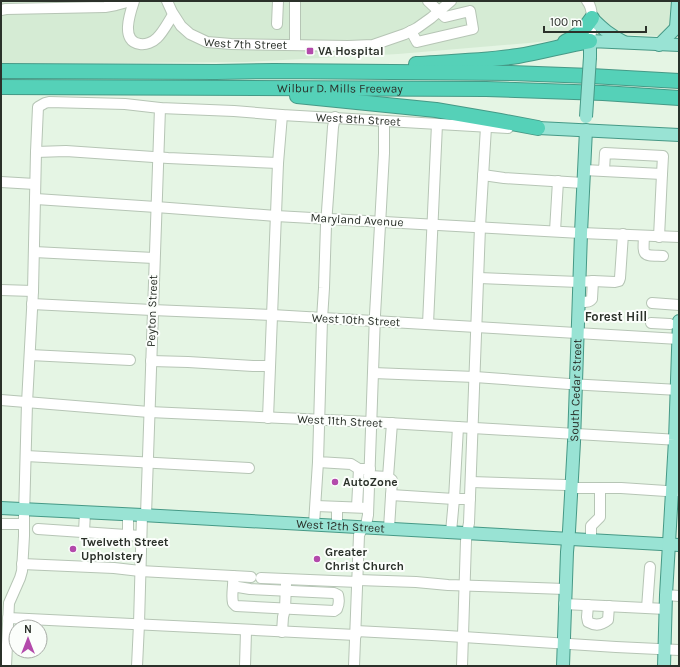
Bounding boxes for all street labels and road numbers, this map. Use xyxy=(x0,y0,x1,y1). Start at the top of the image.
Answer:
street label: West 7th Street xyxy=(203,35,288,52)
street label: Wilbur D. Mills Freeway xyxy=(277,81,403,96)
street label: West 8th Street xyxy=(315,110,402,129)
street label: Maryland Avenue xyxy=(310,211,404,229)
street label: Peyton Street xyxy=(144,274,160,347)
street label: West 10th Street xyxy=(311,311,401,329)
street label: South Cedar Street xyxy=(567,338,584,442)
street label: West 11th Street xyxy=(297,412,384,430)
street label: West 12th Street xyxy=(296,517,386,536)

